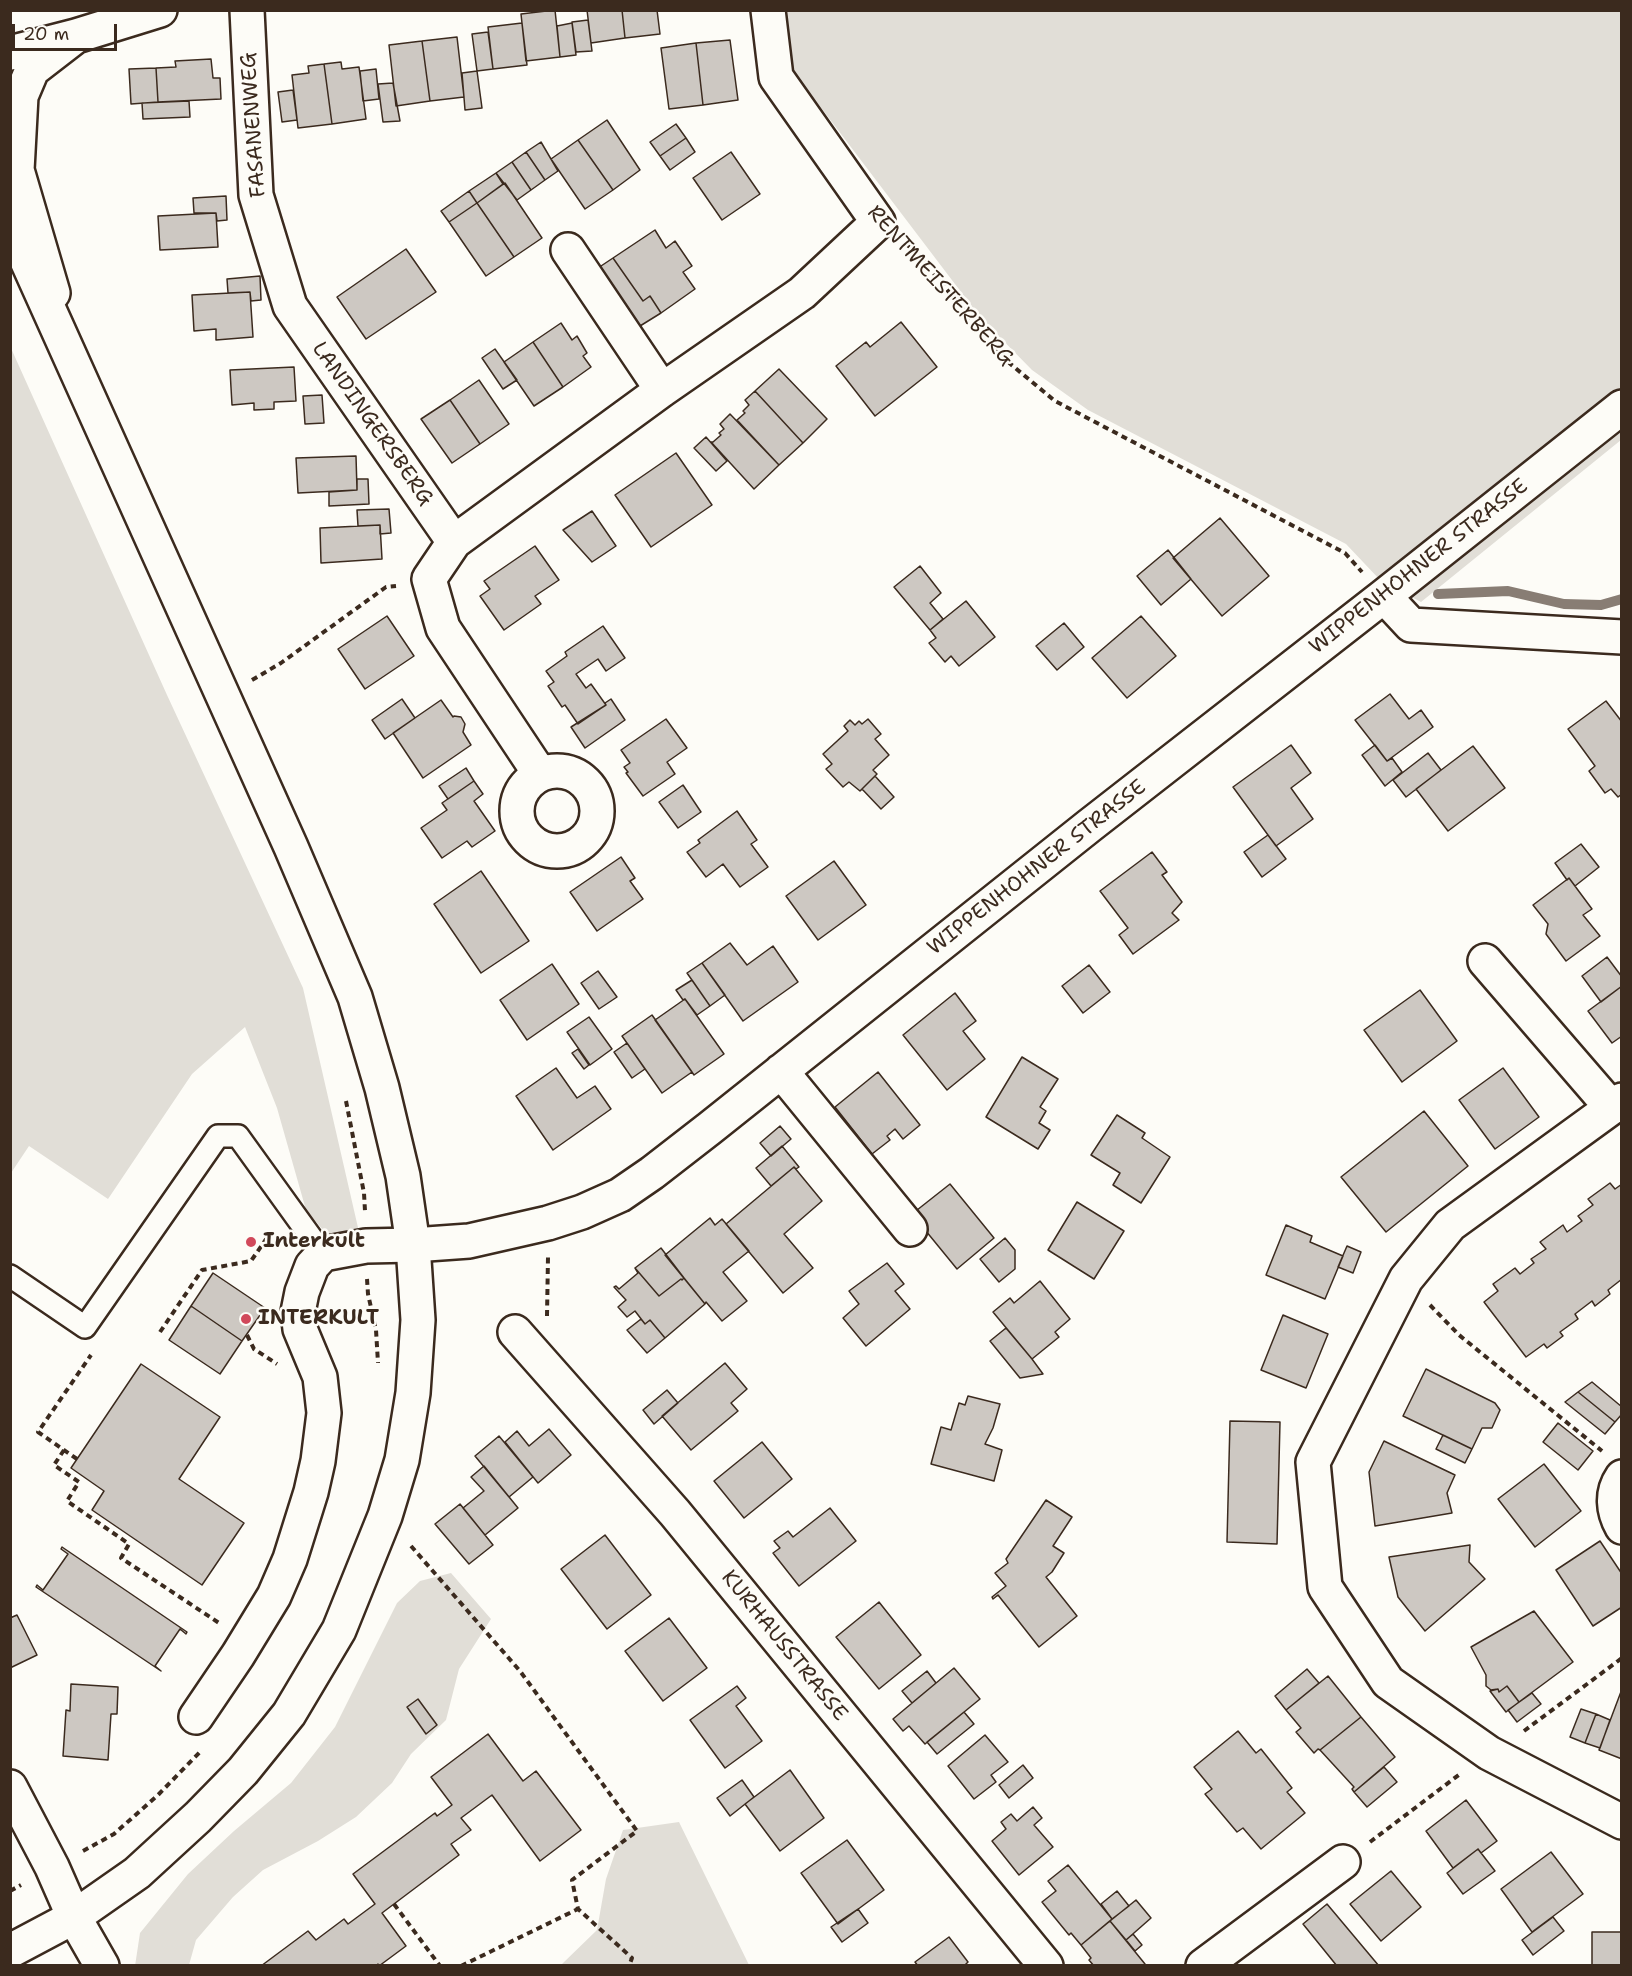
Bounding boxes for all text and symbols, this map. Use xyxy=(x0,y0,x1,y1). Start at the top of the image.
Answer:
scale bar xyxy=(15,12,120,50)
text: 20 m xyxy=(23,22,69,46)
street label: FASANENWEG xyxy=(236,52,272,198)
street label: RENTMEISTERBERG xyxy=(861,201,1019,371)
street label: LANDINGERSBERG xyxy=(306,337,438,511)
street label: WIPPENHOHNER STRASSE xyxy=(1305,474,1533,660)
street label: WIPPENHOHNER STRASSE xyxy=(923,775,1151,961)
place label: Interkult xyxy=(263,1229,365,1255)
marker: Interkult xyxy=(244,1235,258,1249)
place label: INTERKULT xyxy=(258,1306,379,1332)
marker: INTERKULT xyxy=(239,1312,253,1326)
street label: KURHAUSSTRASSE xyxy=(716,1566,852,1726)

